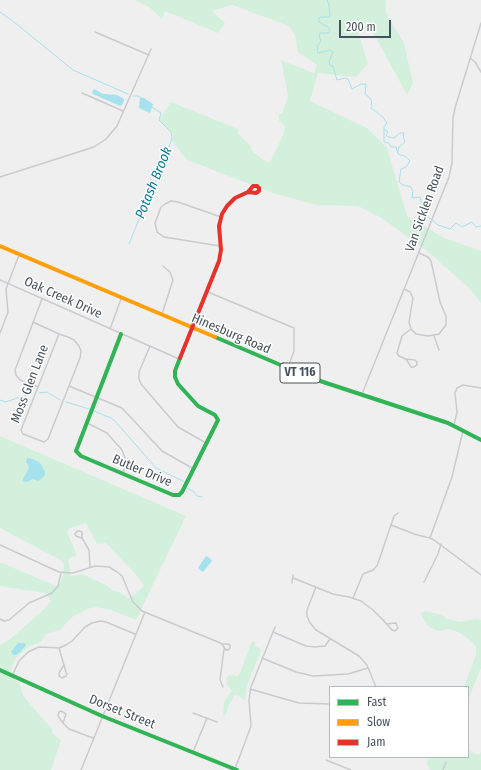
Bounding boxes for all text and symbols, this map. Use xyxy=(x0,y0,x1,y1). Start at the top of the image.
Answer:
scale bar xyxy=(341,12,393,38)
text: 200 m xyxy=(346,20,376,34)
water label: Potash Brook xyxy=(132,145,176,221)
street label: Van Sicklen Road xyxy=(402,164,448,254)
street label: Oak Creek Drive xyxy=(22,274,104,322)
street label: Hinesburg Road xyxy=(189,310,273,358)
street label: Moss Glen Lane xyxy=(8,343,52,425)
road number: VT 116 xyxy=(280,363,320,383)
street label: Butler Drive xyxy=(110,452,174,490)
legend xyxy=(329,686,469,758)
street label: Dorset Street xyxy=(87,692,157,732)
text: Fast xyxy=(367,695,386,709)
text: Slow xyxy=(367,715,390,729)
text: Jam xyxy=(367,735,385,749)

